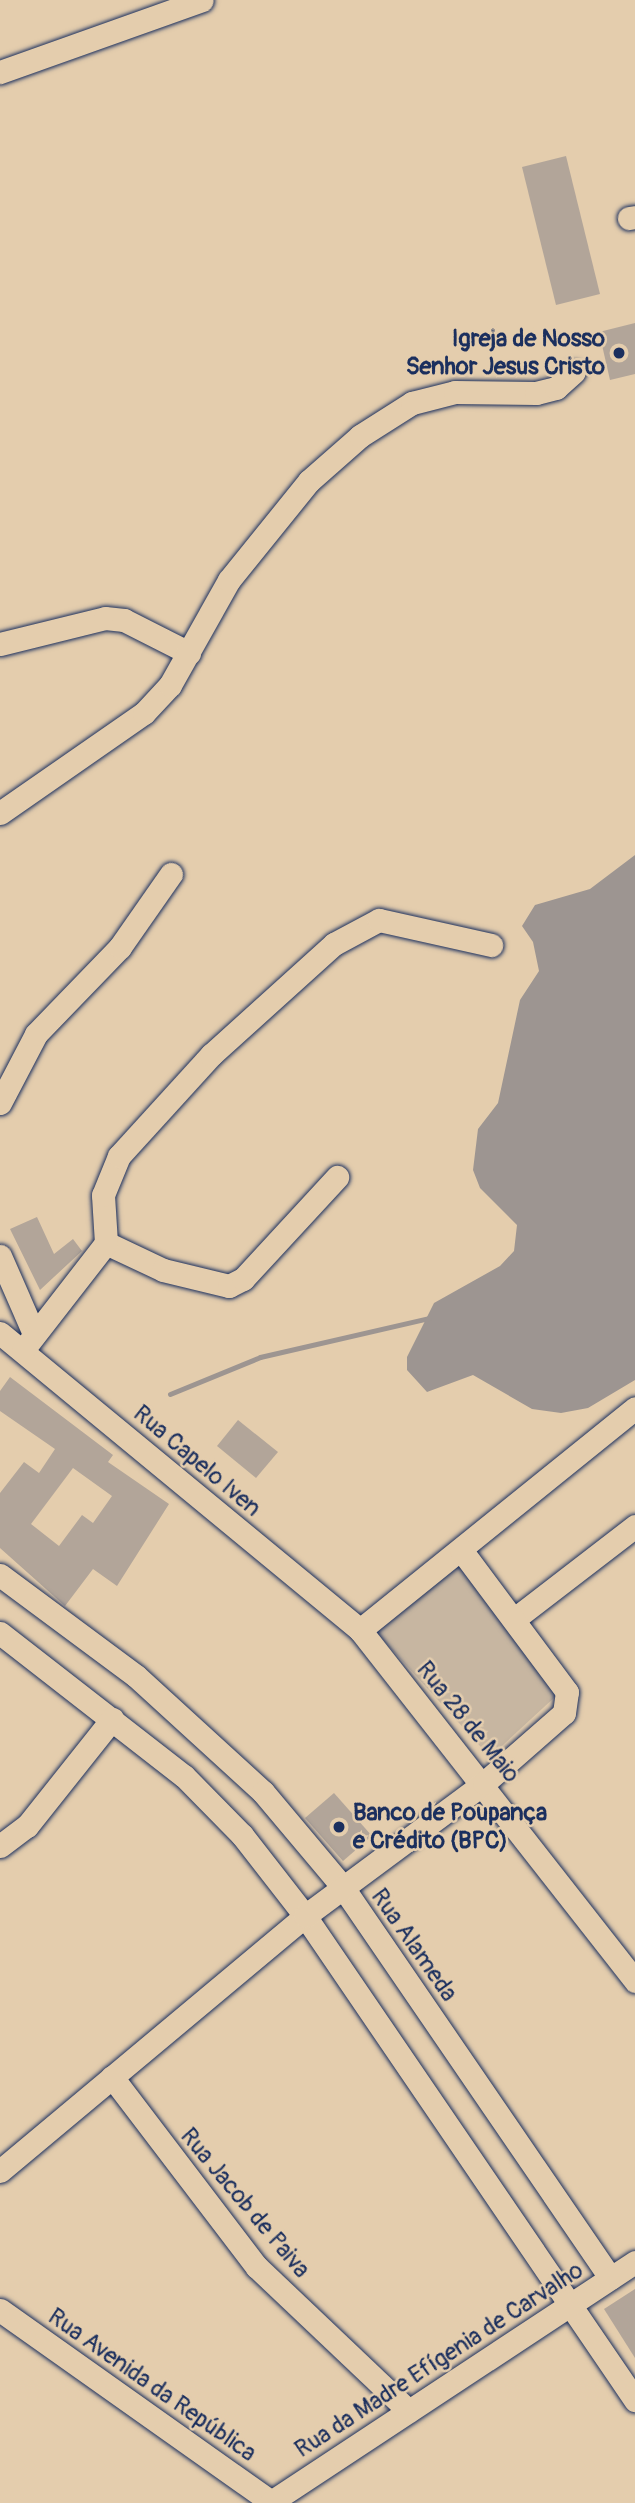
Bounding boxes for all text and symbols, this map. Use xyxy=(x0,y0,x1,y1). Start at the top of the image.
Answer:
place label: Igreja de Nosso Senhor Jesus Cristo xyxy=(406,325,605,381)
marker: Igreja de Nosso Senhor Jesus Cristo xyxy=(611,345,627,361)
street label: Rua Capelo Iven xyxy=(127,1399,267,1523)
street label: Rua 28 de Maio xyxy=(410,1656,526,1788)
place label: Banco de Poupança e Crédito (BPC) xyxy=(353,1799,547,1855)
marker: Banco de Poupança e Crédito (BPC) xyxy=(331,1819,347,1835)
street label: Rua Alameda xyxy=(365,1883,463,2007)
street label: Rua Jacob de Paiva xyxy=(174,2122,316,2284)
street label: Rua da Madre Efígenia de Carvalho xyxy=(290,2256,588,2464)
street label: Rua Avenida da República xyxy=(42,2302,262,2468)

